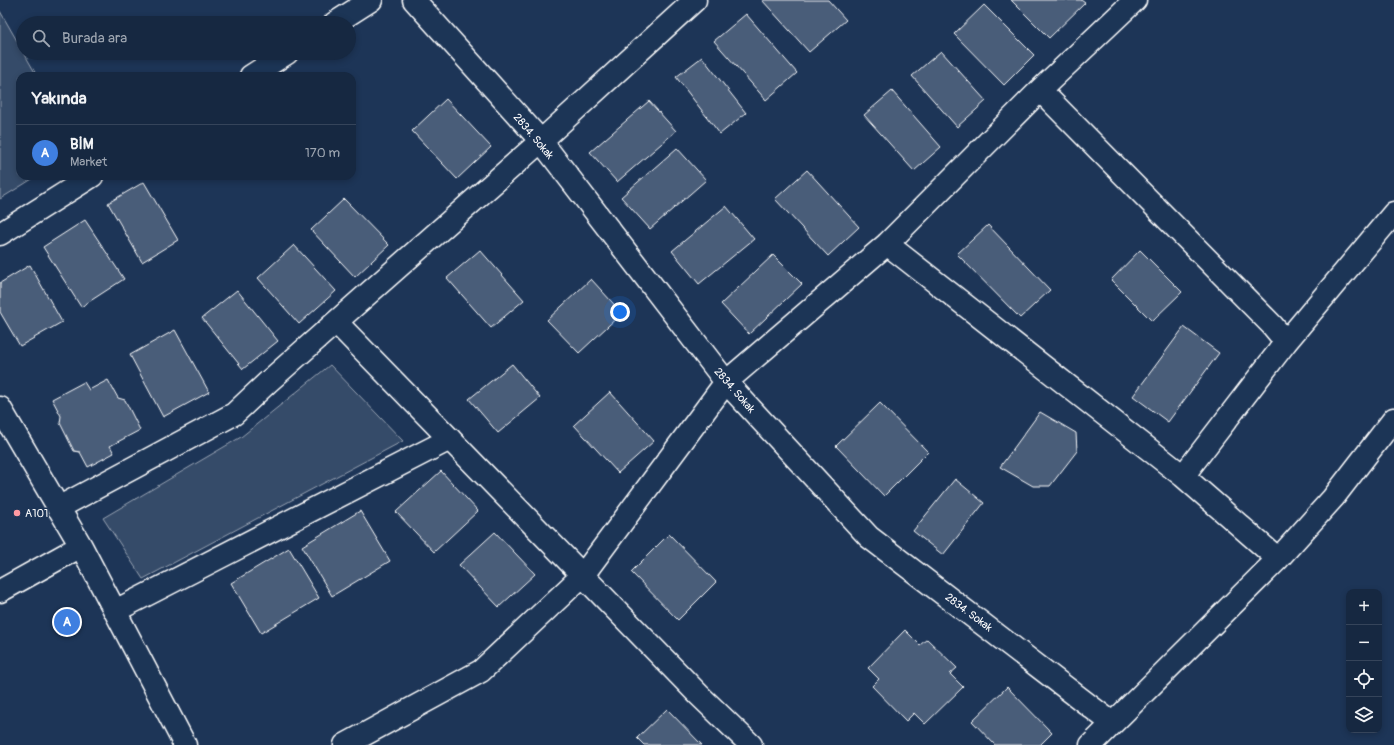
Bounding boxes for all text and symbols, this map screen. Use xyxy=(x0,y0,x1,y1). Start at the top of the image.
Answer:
search box xyxy=(16,16,356,60)
icon: search xyxy=(30,27,52,49)
text: Burada ara xyxy=(62,29,127,48)
text: Yakında xyxy=(32,88,87,109)
street label: 2834. Sokak xyxy=(511,111,557,162)
text: BİM xyxy=(70,135,94,154)
text: A xyxy=(41,145,49,161)
text: 170 m xyxy=(305,145,340,161)
text: Market xyxy=(70,154,107,170)
your location xyxy=(610,302,630,322)
street label: 2834. Sokak xyxy=(711,365,758,416)
place label: A101 xyxy=(25,507,48,520)
marker: A101 xyxy=(12,508,22,518)
map controls xyxy=(1346,589,1382,733)
button: + xyxy=(1346,589,1382,625)
street label: 2834. Sokak xyxy=(943,590,995,635)
pin: A xyxy=(54,607,80,637)
button: − xyxy=(1346,625,1382,661)
button: locate xyxy=(1346,661,1382,697)
button: layers xyxy=(1346,697,1382,733)

